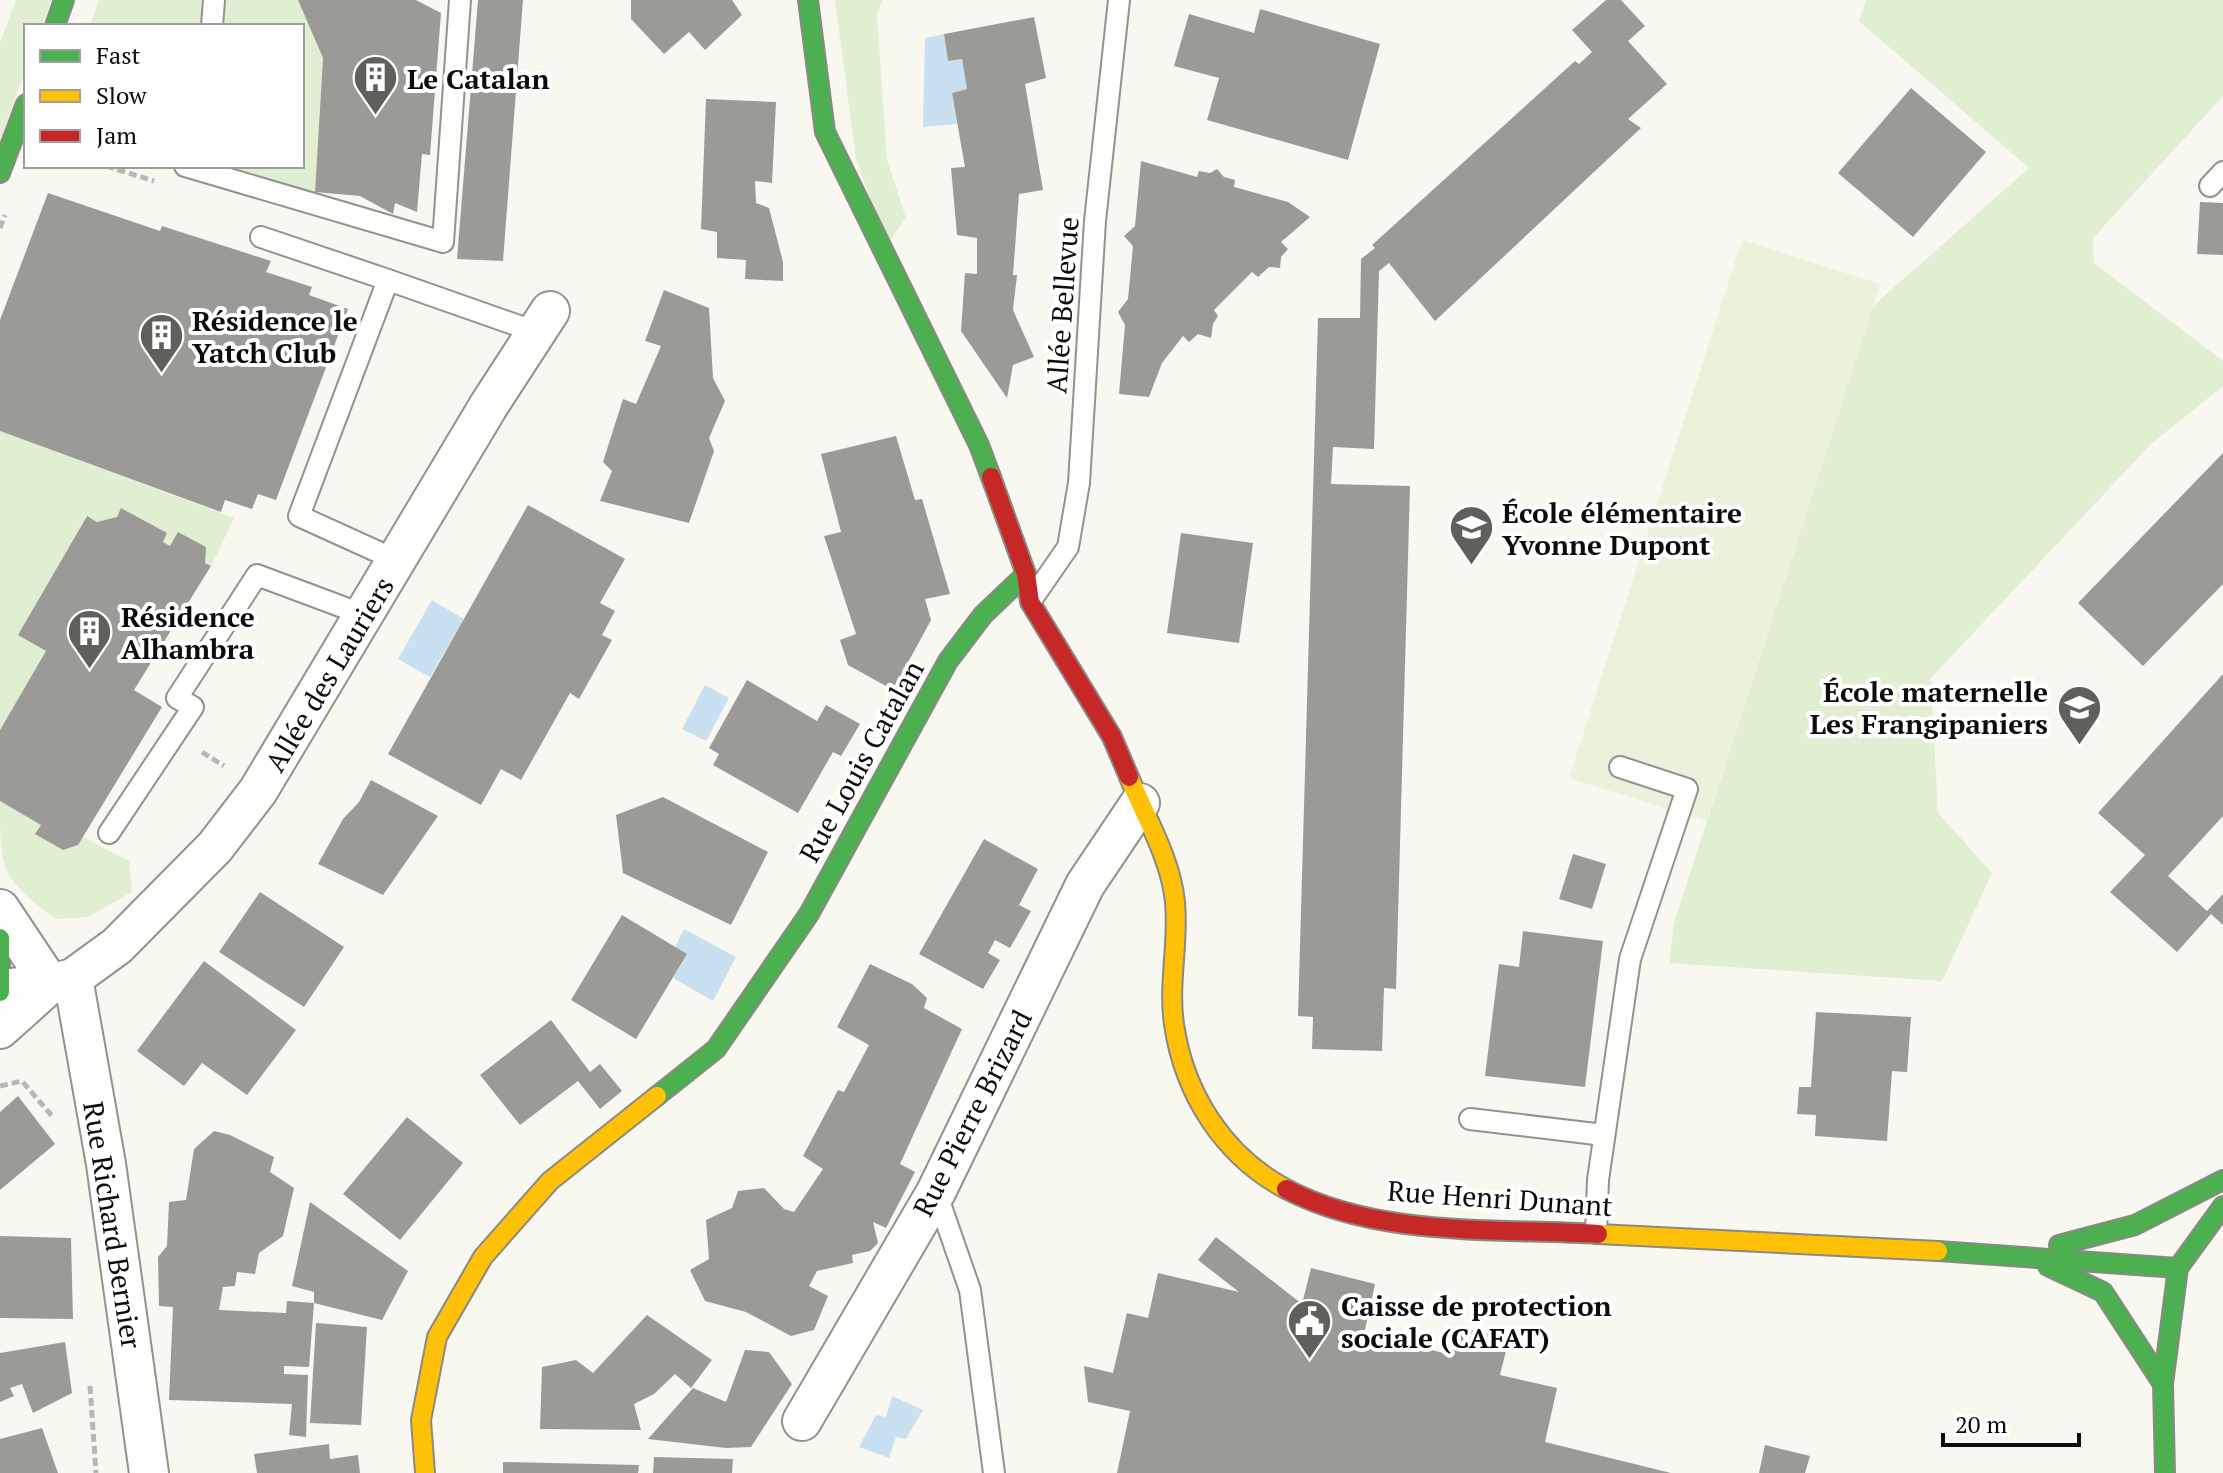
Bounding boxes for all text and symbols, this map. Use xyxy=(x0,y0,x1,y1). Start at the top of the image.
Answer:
legend xyxy=(24,24,304,168)
text: Fast xyxy=(96,39,141,71)
building icon: Le Catalan xyxy=(352,54,400,117)
place label: Le Catalan xyxy=(407,60,549,97)
text: Slow xyxy=(96,79,147,111)
text: Jam xyxy=(96,119,137,151)
street label: Allée Bellevue xyxy=(1037,215,1087,395)
place label: Résidence le Yatch Club xyxy=(192,302,358,371)
building icon: Résidence le Yatch Club xyxy=(137,312,185,375)
place label: École élémentaire Yvonne Dupont xyxy=(1502,494,1742,563)
school or university icon: École élémentaire Yvonne Dupont xyxy=(1447,504,1495,567)
street label: Allée des Lauriers xyxy=(256,570,402,778)
place label: Résidence Alhambra xyxy=(121,598,255,667)
building icon: Résidence Alhambra xyxy=(66,608,114,671)
street label: Rue Louis Catalan xyxy=(790,653,932,868)
place label: École maternelle Les Frangipaniers xyxy=(1810,673,2048,742)
school or university icon: École maternelle Les Frangipaniers xyxy=(2055,683,2103,746)
street label: Rue Pierre Brizard xyxy=(904,1004,1040,1222)
street label: Rue Richard Bernier xyxy=(75,1099,151,1351)
street label: Rue Henri Dunant xyxy=(1386,1172,1614,1224)
place label: Caisse de protection sociale (CAFAT) xyxy=(1341,1287,1612,1356)
public building icon: Caisse de protection sociale (CAFAT) xyxy=(1286,1297,1334,1360)
scale bar xyxy=(1943,1397,2079,1447)
text: 20 m xyxy=(1955,1408,2007,1440)

